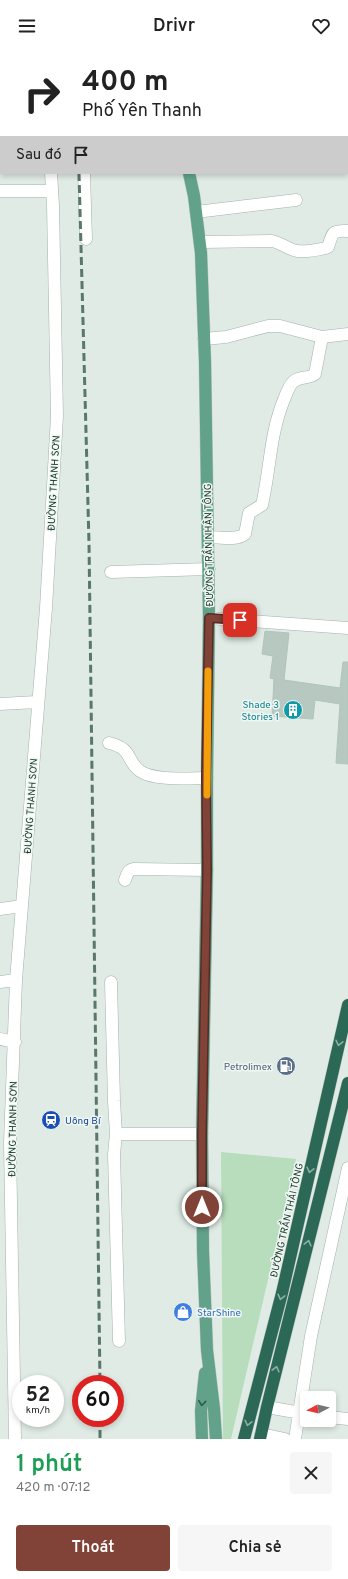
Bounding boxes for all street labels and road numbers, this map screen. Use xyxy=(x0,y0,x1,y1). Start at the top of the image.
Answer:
street label: ĐƯỜNG THANH SƠN xyxy=(46,435,63,531)
street label: ĐƯỜNG TRẦN NHÂN TÔNG xyxy=(201,483,217,607)
street label: ĐƯỜNG THANH SƠN xyxy=(22,758,41,854)
street label: ĐƯỜNG THANH SƠN xyxy=(6,1081,21,1177)
street label: ĐƯỜNG TRẦN THÁI TÔNG xyxy=(267,1161,307,1279)

